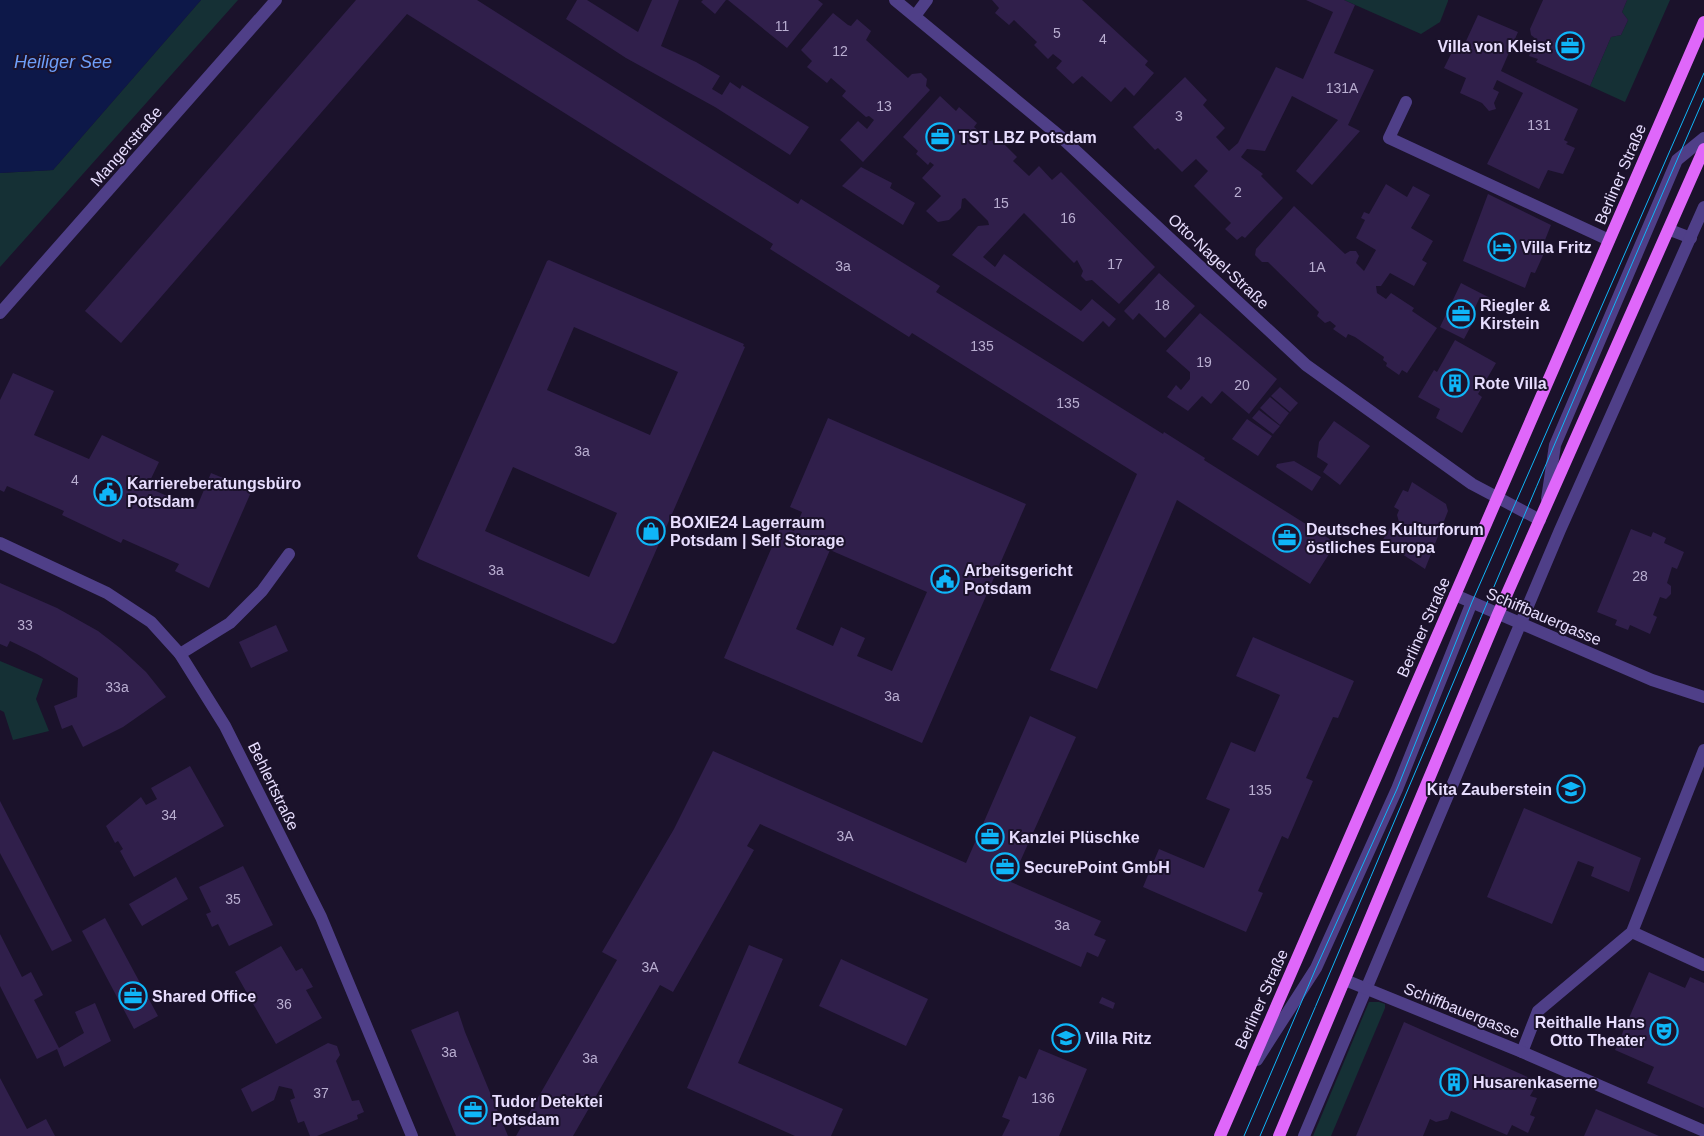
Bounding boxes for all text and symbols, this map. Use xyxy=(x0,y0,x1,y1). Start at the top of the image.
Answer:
house number: 11 xyxy=(775,18,789,34)
house number: 5 xyxy=(1053,25,1061,41)
house number: 4 xyxy=(1099,31,1107,47)
office icon: Villa von Kleist xyxy=(1555,31,1585,61)
place label: Villa von Kleist xyxy=(1437,38,1552,55)
house number: 12 xyxy=(832,43,848,59)
water label: Heiliger See xyxy=(14,52,112,72)
house number: 131A xyxy=(1326,80,1359,96)
house number: 13 xyxy=(876,98,892,114)
street label: Mangerstraße xyxy=(87,103,166,189)
house number: 3 xyxy=(1175,108,1183,124)
house number: 131 xyxy=(1527,117,1551,133)
street label: Berliner Straße xyxy=(1592,121,1649,227)
office icon: TST LBZ Potsdam xyxy=(925,122,955,152)
place label: TST LBZ Potsdam xyxy=(959,129,1097,146)
house number: 2 xyxy=(1234,184,1242,200)
house number: 15 xyxy=(993,195,1009,211)
house number: 16 xyxy=(1060,210,1076,226)
street label: Otto-Nagel-Straße xyxy=(1165,211,1272,312)
hotel icon: Villa Fritz xyxy=(1487,232,1517,262)
place label: Villa Fritz xyxy=(1521,239,1592,256)
house number: 17 xyxy=(1107,256,1123,272)
house number: 3a xyxy=(835,258,851,274)
house number: 1A xyxy=(1308,259,1326,275)
house number: 18 xyxy=(1154,297,1170,313)
place label: Riegler & Kirstein xyxy=(1480,297,1551,332)
office icon: Riegler & Kirstein xyxy=(1446,299,1476,329)
house number: 135 xyxy=(970,338,994,354)
house number: 19 xyxy=(1196,354,1212,370)
building icon: Rote Villa xyxy=(1440,368,1470,398)
place label: Rote Villa xyxy=(1474,375,1547,392)
house number: 20 xyxy=(1234,377,1250,393)
house number: 135 xyxy=(1056,395,1080,411)
house number: 3a xyxy=(574,443,590,459)
house number: 4 xyxy=(71,472,79,488)
place label: Karriereberatungsbüro Potsdam xyxy=(127,475,301,510)
public building icon: Karriereberatungsbüro Potsdam xyxy=(93,477,123,507)
place label: BOXIE24 Lagerraum Potsdam | Self Storage xyxy=(670,514,844,549)
shop icon: BOXIE24 Lagerraum Potsdam | Self Storage xyxy=(636,516,666,546)
place label: Deutsches Kulturforum östliches Europa xyxy=(1306,521,1484,556)
office icon: Deutsches Kulturforum östliches Europa xyxy=(1272,523,1302,553)
house number: 3a xyxy=(488,562,504,578)
place label: Arbeitsgericht Potsdam xyxy=(964,562,1073,597)
public building icon: Arbeitsgericht Potsdam xyxy=(930,564,960,594)
house number: 28 xyxy=(1632,568,1648,584)
street label: Berliner Straße xyxy=(1394,575,1453,680)
street label: Schiffbauergasse xyxy=(1484,585,1604,648)
house number: 33 xyxy=(17,617,33,633)
house number: 33a xyxy=(105,679,129,695)
house number: 3a xyxy=(884,688,900,704)
street label: Behlertstraße xyxy=(245,739,302,833)
school or university icon: Kita Zauberstein xyxy=(1556,774,1586,804)
place label: Kita Zauberstein xyxy=(1427,781,1552,798)
house number: 135 xyxy=(1248,782,1272,798)
house number: 34 xyxy=(161,807,177,823)
office icon: Kanzlei Plüschke xyxy=(975,822,1005,852)
house number: 3A xyxy=(836,828,854,844)
place label: Kanzlei Plüschke xyxy=(1009,829,1140,846)
office icon: SecurePoint GmbH xyxy=(990,852,1020,882)
place label: SecurePoint GmbH xyxy=(1024,859,1170,876)
house number: 35 xyxy=(225,891,241,907)
house number: 3a xyxy=(1054,917,1070,933)
street label: Berliner Straße xyxy=(1232,947,1291,1052)
house number: 3A xyxy=(641,959,659,975)
street label: Schiffbauergasse xyxy=(1401,979,1522,1041)
office icon: Shared Office xyxy=(118,981,148,1011)
place label: Shared Office xyxy=(152,988,256,1005)
house number: 36 xyxy=(276,996,292,1012)
place label: Reithalle Hans Otto Theater xyxy=(1535,1014,1645,1049)
theatre icon: Reithalle Hans Otto Theater xyxy=(1649,1016,1679,1046)
school or university icon: Villa Ritz xyxy=(1051,1023,1081,1053)
place label: Villa Ritz xyxy=(1085,1030,1151,1047)
house number: 3a xyxy=(441,1044,457,1060)
house number: 3a xyxy=(582,1050,598,1066)
building icon: Husarenkaserne xyxy=(1439,1067,1469,1097)
place label: Husarenkaserne xyxy=(1473,1074,1598,1091)
house number: 37 xyxy=(313,1085,329,1101)
house number: 136 xyxy=(1031,1090,1055,1106)
place label: Tudor Detektei Potsdam xyxy=(492,1093,603,1128)
office icon: Tudor Detektei Potsdam xyxy=(458,1095,488,1125)

